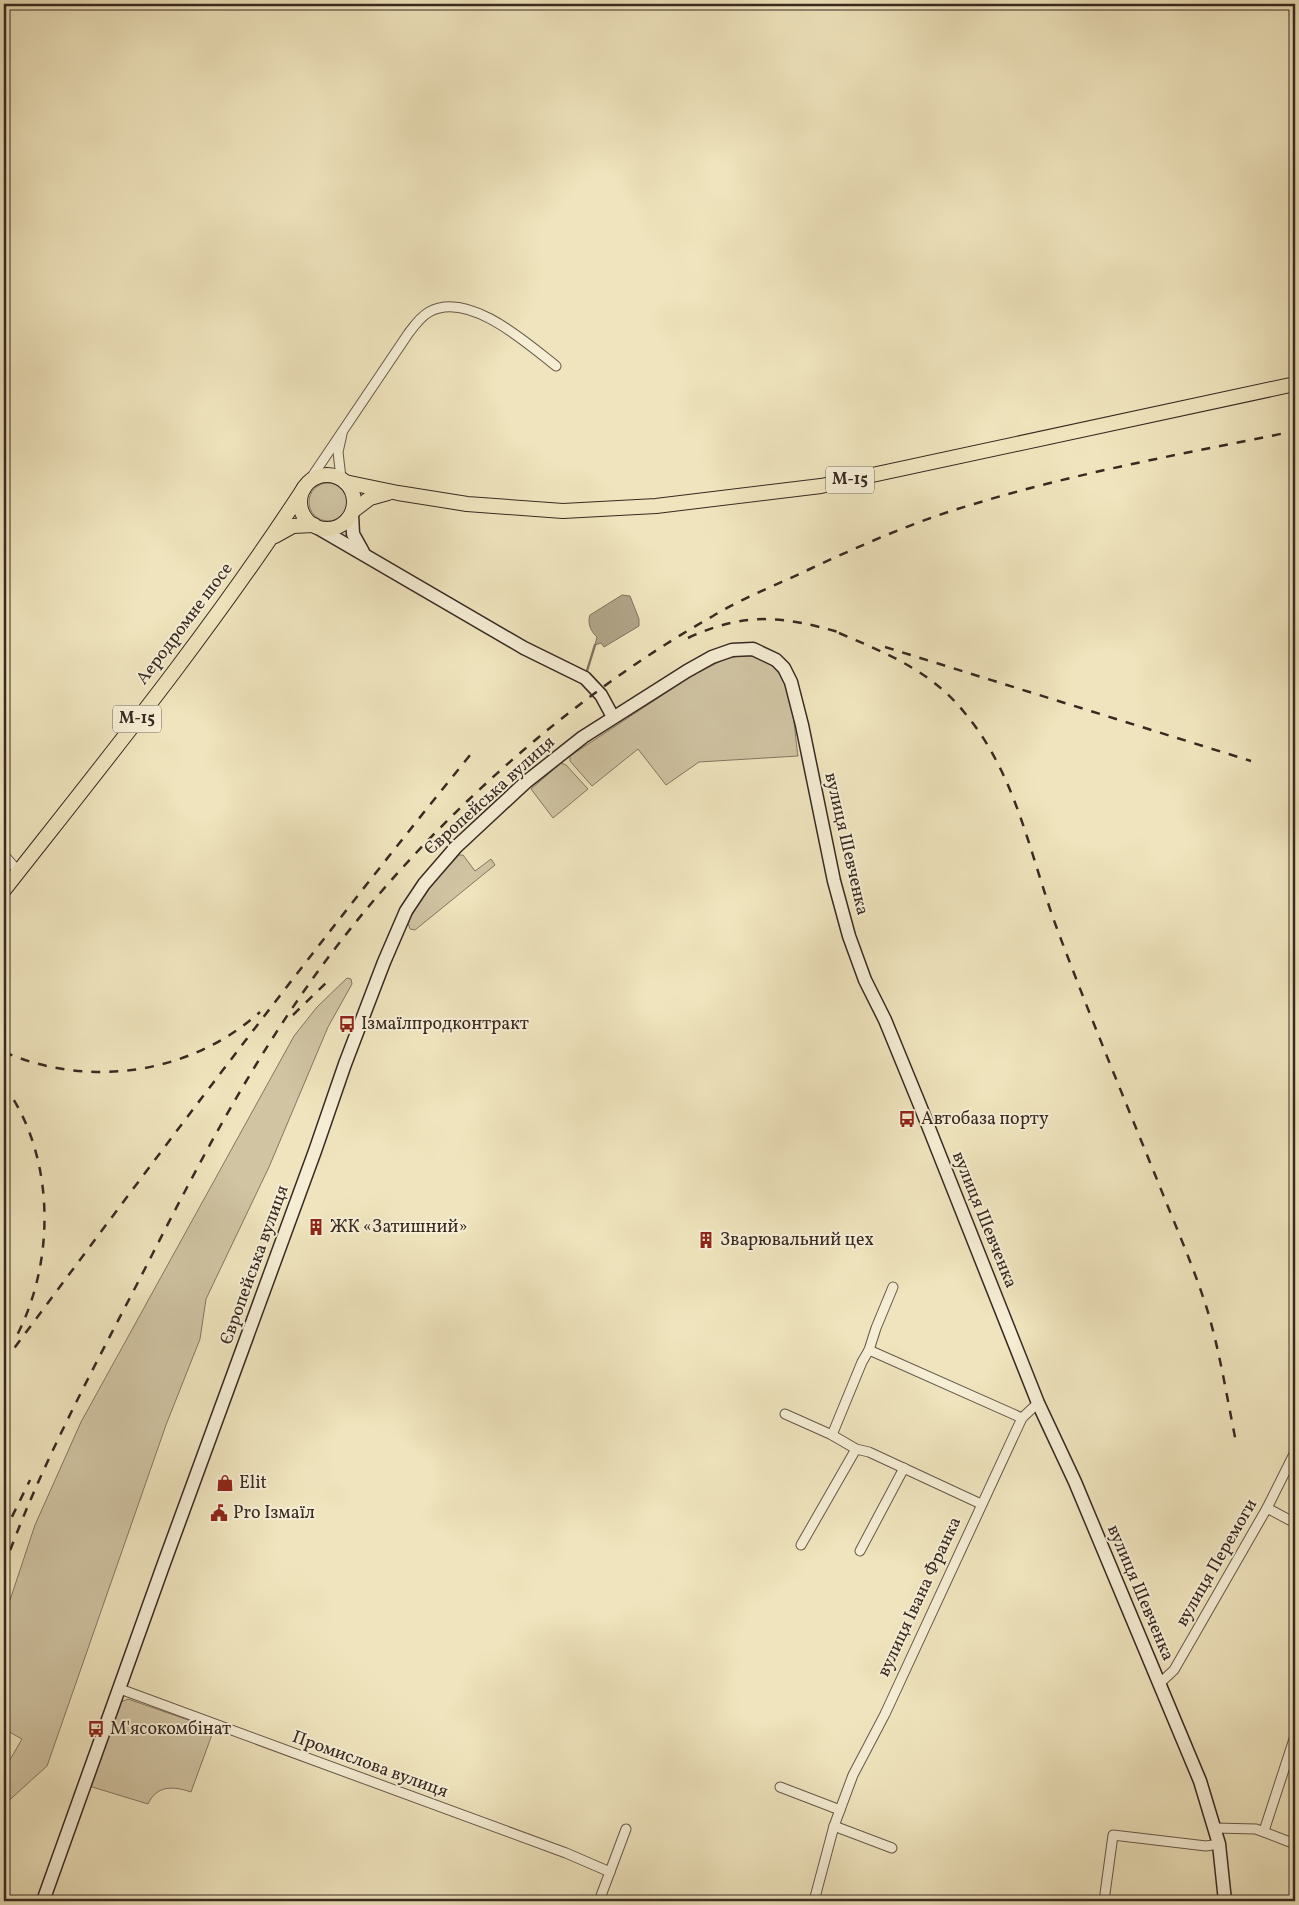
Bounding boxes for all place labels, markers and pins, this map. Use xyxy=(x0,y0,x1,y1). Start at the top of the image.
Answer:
place label: Ізмаїлпродконтракт xyxy=(361,1012,529,1037)
bus stop icon: Ізмаїлпродконтракт xyxy=(337,1014,357,1034)
place label: Автобаза порту xyxy=(921,1107,1049,1132)
bus stop icon: Автобаза порту xyxy=(897,1109,917,1129)
place label: ЖК «Затишний» xyxy=(330,1215,468,1240)
building icon: ЖК «Затишний» xyxy=(306,1217,326,1237)
place label: Зварювальний цех xyxy=(720,1228,874,1253)
building icon: Зварювальний цех xyxy=(696,1230,716,1250)
place label: Elit xyxy=(239,1471,267,1496)
shop icon: Elit xyxy=(215,1473,235,1493)
place label: Pro Ізмаїл xyxy=(233,1501,315,1526)
public building icon: Pro Ізмаїл xyxy=(209,1503,229,1523)
place label: М'ясокомбінат xyxy=(110,1717,231,1742)
bus stop icon: М'ясокомбінат xyxy=(86,1719,106,1739)

